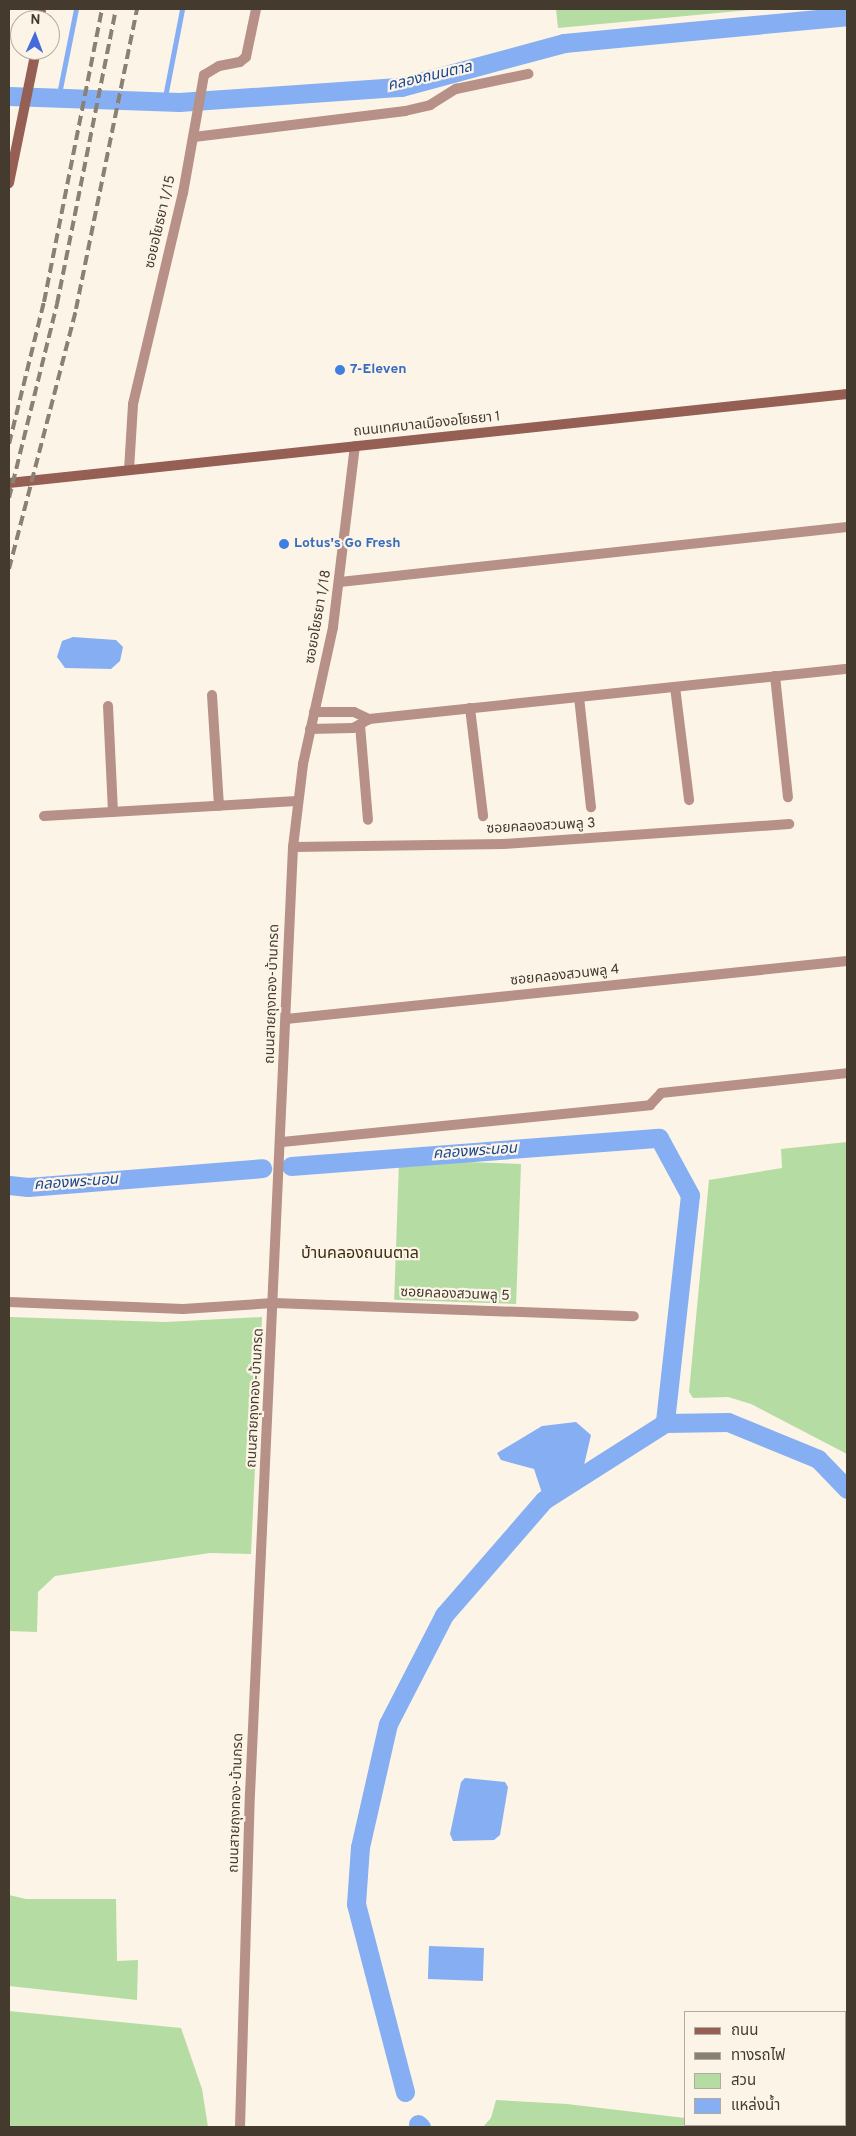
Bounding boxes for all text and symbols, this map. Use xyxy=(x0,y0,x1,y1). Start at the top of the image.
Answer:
north arrow xyxy=(10,10,60,60)
text: N xyxy=(30,12,41,29)
water label: คลองถนนตาล xyxy=(386,59,474,95)
street label: ซอยอโยธยา 1/15 xyxy=(142,174,180,270)
place label: 7-Eleven xyxy=(350,362,407,378)
marker: 7-Eleven xyxy=(334,364,346,376)
street label: ถนนเทศบาลเมืองอโยธยา 1 xyxy=(353,409,501,441)
place label: Lotus's Go Fresh xyxy=(294,536,401,552)
marker: Lotus's Go Fresh xyxy=(278,538,290,550)
street label: ซอยอโยธยา 1/18 xyxy=(302,569,336,665)
street label: ซอยคลองสวนพลู 3 xyxy=(486,816,596,838)
street label: ถนนสายถุงทอง-บ้านกรด xyxy=(262,924,284,1064)
street label: ซอยคลองสวนพลู 4 xyxy=(510,962,620,990)
water label: คลองพระนอน xyxy=(432,1140,518,1164)
water label: คลองพระนอน xyxy=(33,1171,119,1195)
district label: บ้านคลองถนนตาล xyxy=(301,1244,419,1264)
street label: ซอยคลองสวนพลู 5 xyxy=(400,1285,510,1305)
street label: ถนนสายถุงทอง-บ้านกรด xyxy=(244,1328,268,1468)
street label: ถนนสายถุงทอง-บ้านกรด xyxy=(226,1733,248,1873)
legend xyxy=(684,2011,846,2126)
text: ถนน xyxy=(731,2022,758,2041)
text: ทางรถไฟ xyxy=(731,2047,785,2066)
text: สวน xyxy=(731,2072,756,2091)
text: แหล่งน้ำ xyxy=(731,2097,780,2116)

